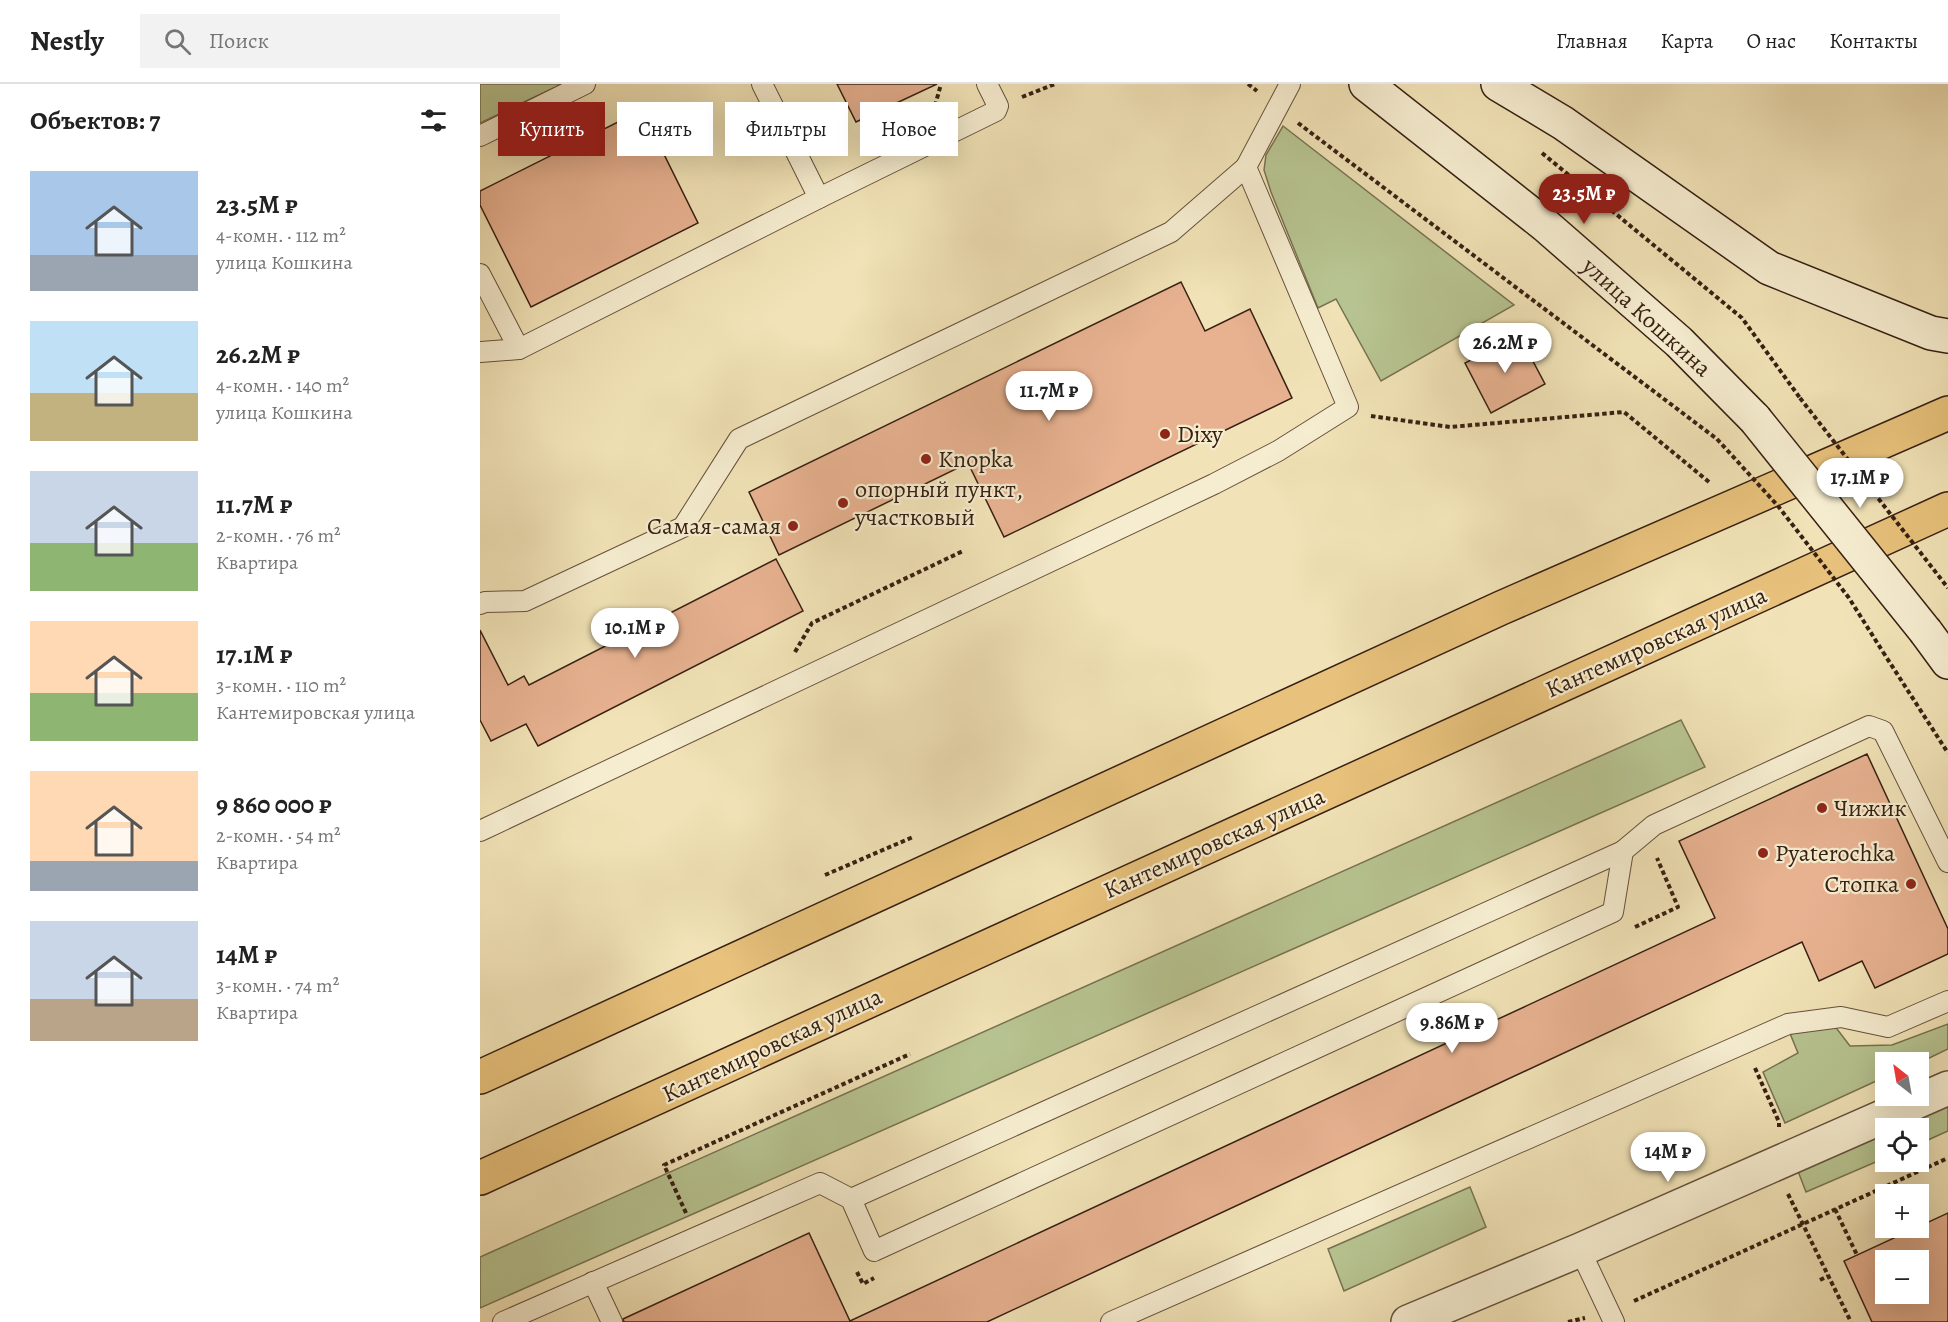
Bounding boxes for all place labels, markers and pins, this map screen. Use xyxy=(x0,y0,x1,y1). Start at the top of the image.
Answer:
pin: 23.5M ₽ xyxy=(1529,174,1639,225)
pin: 26.2M ₽ xyxy=(1450,323,1560,374)
pin: 11.7M ₽ xyxy=(994,371,1104,422)
place label: Dixy xyxy=(1177,418,1223,450)
marker: Dixy xyxy=(1158,427,1172,441)
place label: Knopka xyxy=(938,443,1014,475)
marker: Knopka xyxy=(919,452,933,466)
pin: 17.1M ₽ xyxy=(1805,458,1915,509)
place label: опорный пункт, участковый xyxy=(854,473,1023,533)
marker: опорный пункт, участковый xyxy=(836,496,850,510)
place label: Самая-самая xyxy=(647,510,781,542)
marker: Самая-самая xyxy=(786,519,800,533)
pin: 10.1M ₽ xyxy=(580,608,690,659)
place label: Чижик xyxy=(1834,792,1907,824)
marker: Чижик xyxy=(1815,801,1829,815)
place label: Pyaterochka xyxy=(1775,837,1896,869)
marker: Pyaterochka xyxy=(1756,846,1770,860)
place label: Стопка xyxy=(1825,868,1899,900)
marker: Стопка xyxy=(1904,877,1918,891)
pin: 9.86M ₽ xyxy=(1397,1003,1507,1054)
pin: 14M ₽ xyxy=(1626,1132,1710,1183)

